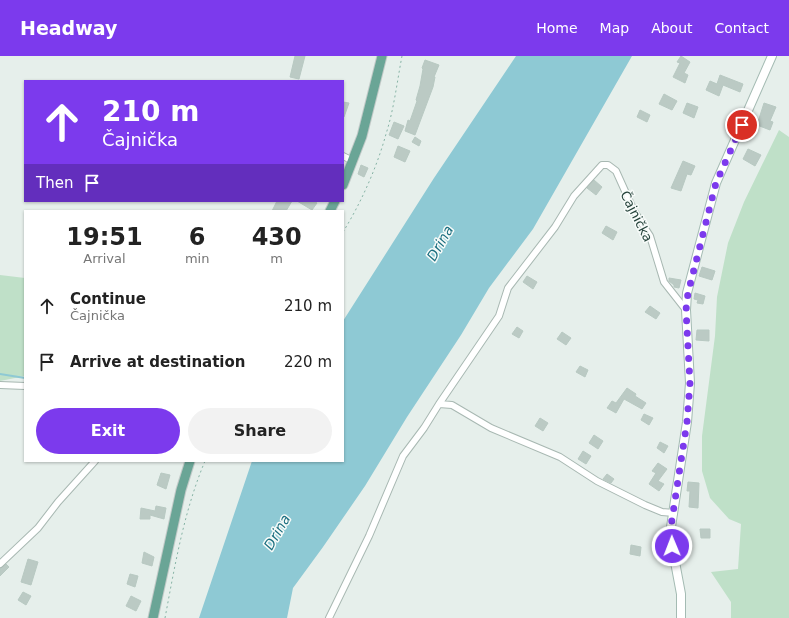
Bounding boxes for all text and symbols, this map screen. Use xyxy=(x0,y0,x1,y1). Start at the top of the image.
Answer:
text: Headway xyxy=(20,17,117,39)
text: Home xyxy=(536,20,578,36)
text: Map xyxy=(600,20,629,36)
text: About xyxy=(651,20,693,36)
text: Contact xyxy=(715,20,769,36)
text: 210 m xyxy=(102,95,199,128)
icon: ahead xyxy=(36,96,88,148)
pin xyxy=(725,108,759,142)
icon: arrive xyxy=(731,114,753,136)
text: Čajnička xyxy=(102,129,178,150)
icon: arrive xyxy=(81,172,103,194)
text: Then xyxy=(36,174,73,192)
street label: Čajnička xyxy=(617,188,656,244)
text: 19:51 xyxy=(66,223,143,251)
text: 6 xyxy=(189,223,205,251)
text: 430 xyxy=(252,223,302,251)
water label: Drina xyxy=(424,223,456,263)
text: Arrival xyxy=(83,251,126,266)
text: min xyxy=(185,251,209,266)
text: m xyxy=(270,251,283,266)
text: Continue xyxy=(70,290,146,308)
icon: ahead xyxy=(36,295,58,317)
text: 210 m xyxy=(284,297,332,315)
text: Čajnička xyxy=(70,308,125,323)
icon: arrive xyxy=(36,351,58,373)
text: Arrive at destination xyxy=(70,353,245,371)
text: 220 m xyxy=(284,353,332,371)
button: Exit xyxy=(36,408,180,454)
button: Share xyxy=(188,408,332,454)
water label: Drina xyxy=(261,512,293,552)
position arrow xyxy=(651,525,693,567)

